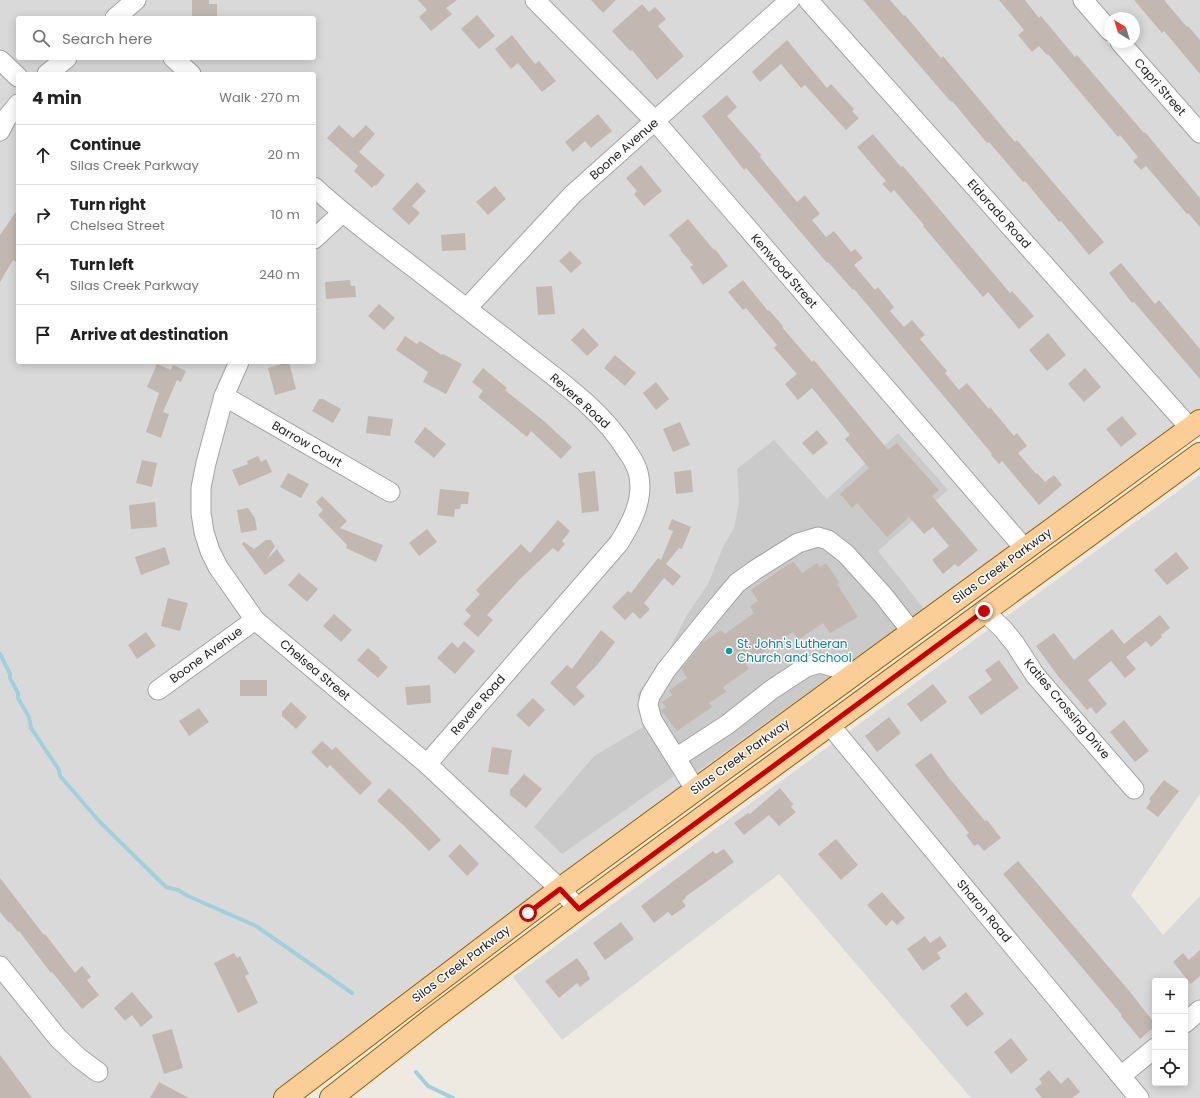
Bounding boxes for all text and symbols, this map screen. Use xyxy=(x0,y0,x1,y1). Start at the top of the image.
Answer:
north arrow xyxy=(1104,12,1140,48)
search box xyxy=(16,16,316,60)
icon: search xyxy=(30,27,52,49)
text: Search here xyxy=(62,28,152,49)
street label: Capri Street xyxy=(1131,54,1190,119)
text: 4 min xyxy=(32,86,82,110)
text: Walk · 270 m xyxy=(219,88,300,107)
street label: Boone Avenue xyxy=(586,114,662,183)
text: Continue xyxy=(70,134,141,155)
icon: ahead xyxy=(32,144,54,166)
text: 20 m xyxy=(267,145,300,164)
text: Silas Creek Parkway xyxy=(70,156,199,175)
street label: Eldorado Road xyxy=(964,175,1035,252)
text: Turn right xyxy=(70,194,146,215)
icon: right xyxy=(32,204,54,226)
text: 10 m xyxy=(271,205,300,224)
text: Chelsea Street xyxy=(70,216,165,235)
street label: Kenwood Street xyxy=(747,230,822,312)
text: Turn left xyxy=(70,254,134,275)
icon: left xyxy=(32,264,54,286)
text: 240 m xyxy=(259,265,300,284)
text: Silas Creek Parkway xyxy=(70,276,199,295)
icon: arrive xyxy=(32,324,54,346)
text: Arrive at destination xyxy=(70,324,228,345)
street label: Revere Road xyxy=(547,369,614,432)
street label: Barrow Court xyxy=(269,417,346,471)
street label: Silas Creek Parkway xyxy=(949,524,1055,607)
route end xyxy=(975,602,993,620)
street label: Boone Avenue xyxy=(166,622,246,687)
street label: Chelsea Street xyxy=(276,635,354,704)
place label: St. John's Lutheran Church and School xyxy=(737,635,852,666)
marker: St. John's Lutheran Church and School xyxy=(724,646,734,656)
street label: Katies Crossing Drive xyxy=(1021,655,1114,762)
street label: Revere Road xyxy=(447,671,509,739)
street label: Silas Creek Parkway xyxy=(687,715,793,798)
street label: Sharon Road xyxy=(953,876,1016,946)
route start xyxy=(519,904,537,922)
street label: Silas Creek Parkway xyxy=(408,921,514,1006)
map controls xyxy=(1152,978,1188,1086)
button: + xyxy=(1152,978,1188,1014)
button: − xyxy=(1152,1014,1188,1050)
button: locate xyxy=(1152,1050,1188,1086)

